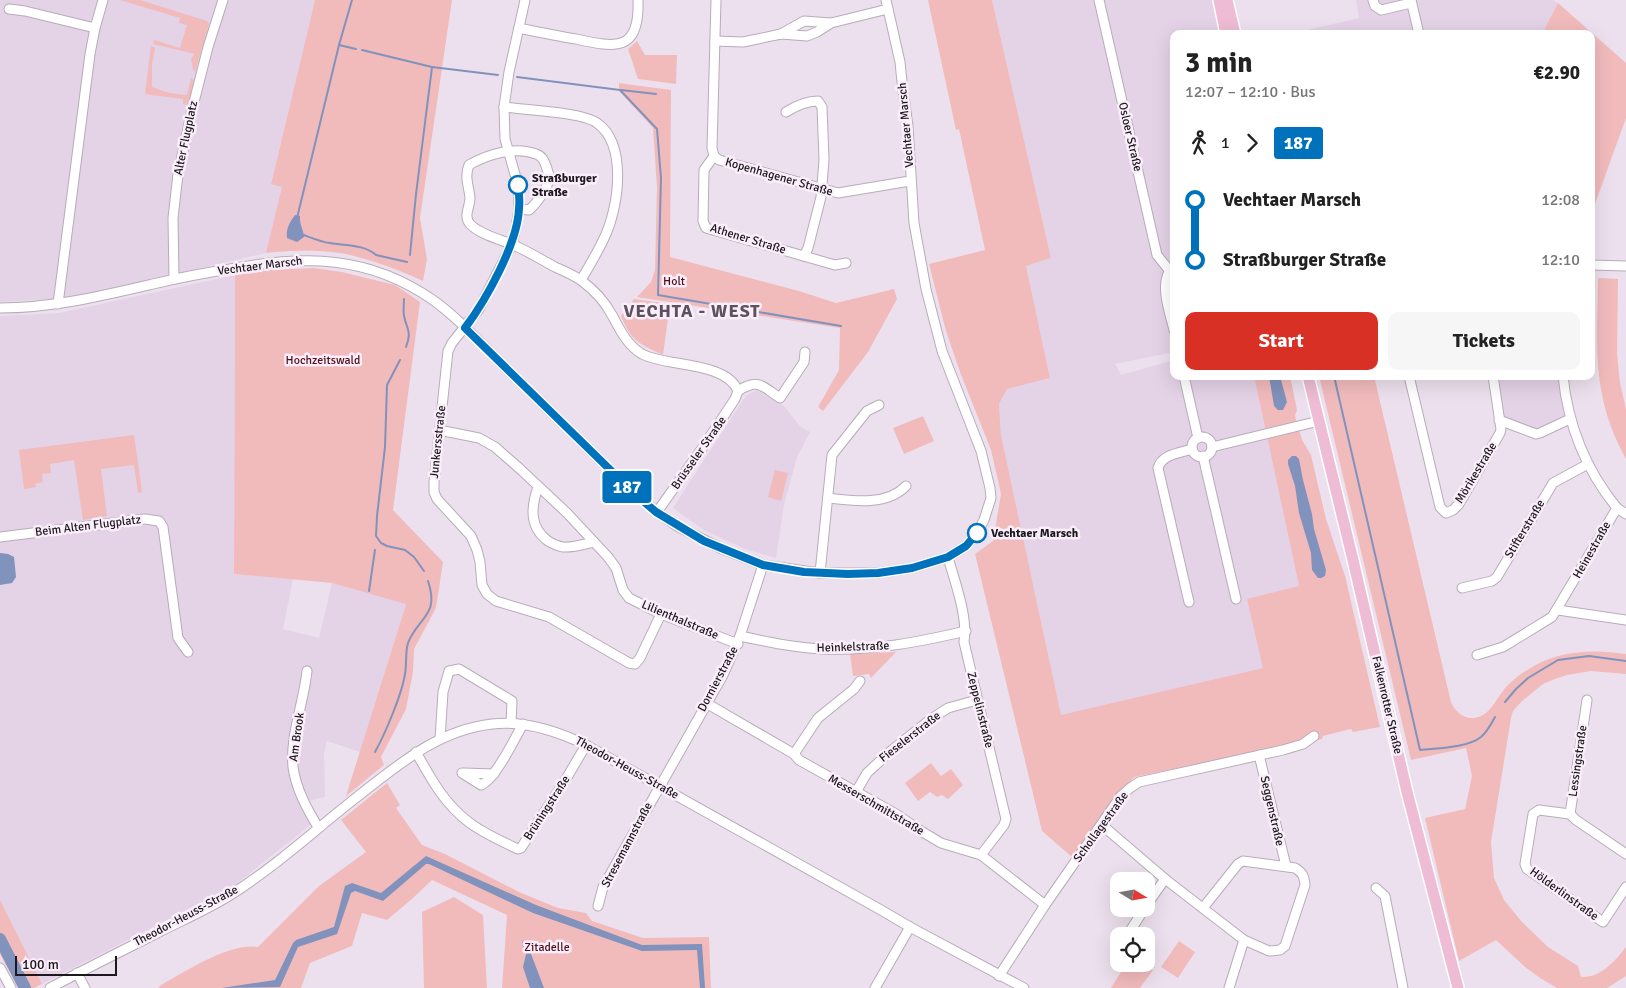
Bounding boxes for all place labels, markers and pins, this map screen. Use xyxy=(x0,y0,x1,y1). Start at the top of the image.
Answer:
place label: Straßburger Straße xyxy=(532,171,597,200)
marker: Straßburger Straße xyxy=(508,175,528,195)
marker: Vechtaer Marsch xyxy=(967,523,987,543)
place label: Vechtaer Marsch xyxy=(991,526,1079,541)

